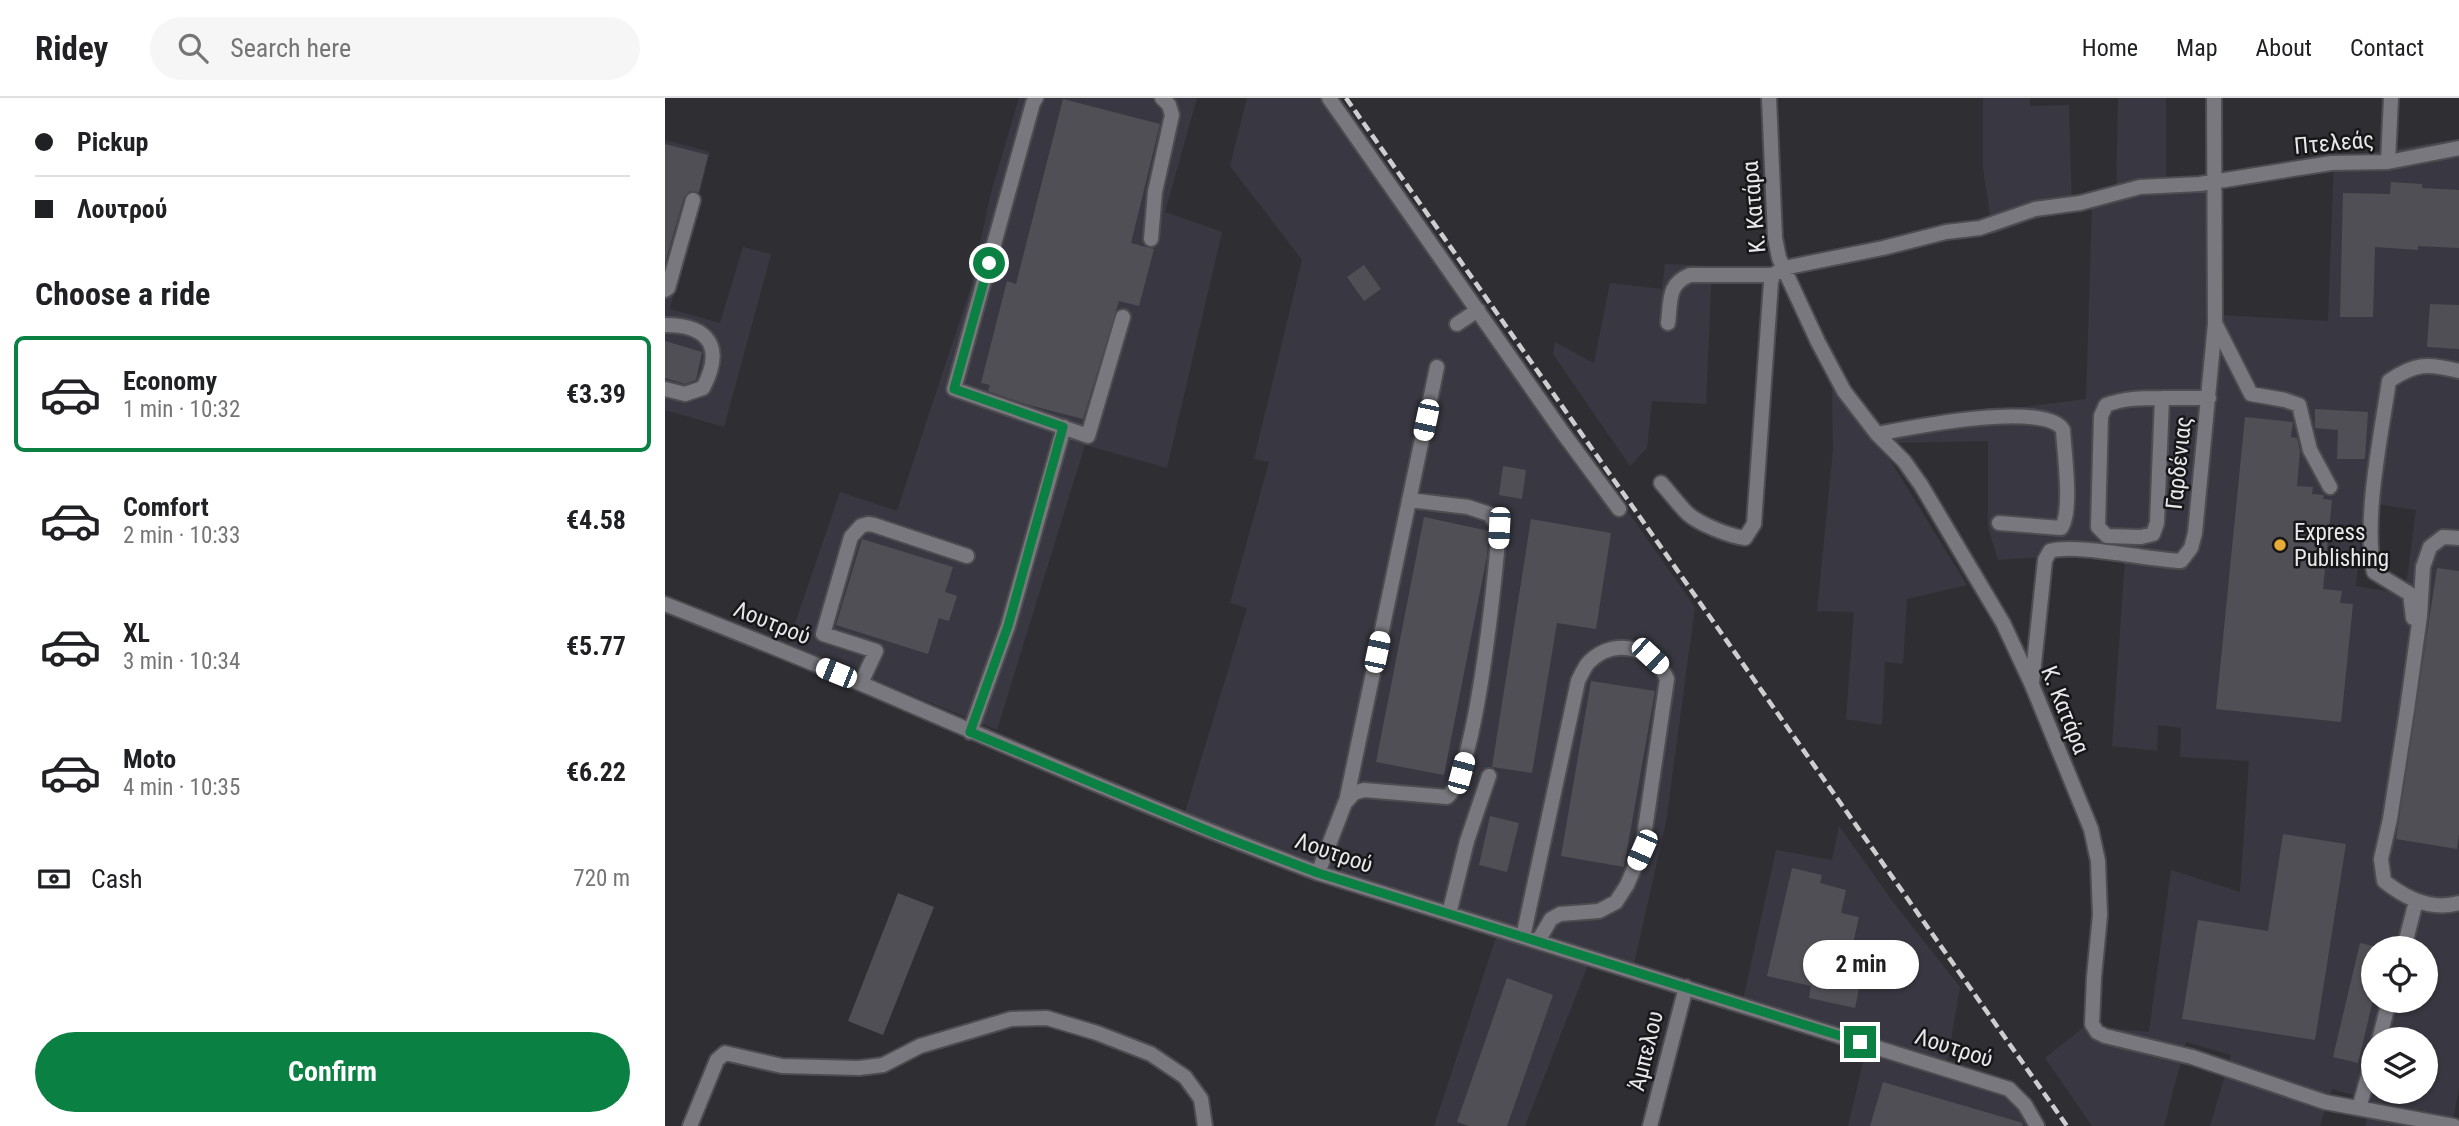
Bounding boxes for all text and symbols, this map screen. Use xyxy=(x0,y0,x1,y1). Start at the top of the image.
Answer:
search box xyxy=(150,17,640,80)
text: Ridey xyxy=(35,29,108,68)
icon: search xyxy=(174,29,212,67)
text: Search here xyxy=(230,33,351,63)
text: Home xyxy=(2082,34,2138,62)
text: Map xyxy=(2176,34,2218,62)
text: About xyxy=(2256,34,2312,62)
text: Contact xyxy=(2350,34,2424,62)
street label: Πτελεάς xyxy=(2293,126,2375,160)
text: Pickup xyxy=(77,127,148,157)
street label: Κ. Κατάρα xyxy=(1737,160,1771,254)
text: Λουτρού xyxy=(77,194,167,224)
route start xyxy=(973,247,1005,279)
text: Choose a ride xyxy=(35,275,210,313)
icon: car xyxy=(39,363,102,426)
text: Economy xyxy=(123,366,217,396)
text: €3.39 xyxy=(566,379,626,409)
text: 1 min · 10:32 xyxy=(123,396,240,423)
car xyxy=(1412,397,1441,443)
street label: Γαρδένιας xyxy=(2161,415,2197,511)
icon: car xyxy=(39,489,102,552)
text: Comfort xyxy=(123,492,209,522)
text: €4.58 xyxy=(566,505,626,535)
car xyxy=(1488,506,1511,550)
place label: Express Publishing xyxy=(2294,519,2389,572)
text: 2 min · 10:33 xyxy=(123,522,240,549)
marker: Express Publishing xyxy=(2272,537,2288,553)
street label: Λουτρού xyxy=(730,595,814,651)
icon: car xyxy=(39,615,102,678)
text: XL xyxy=(123,618,150,648)
car xyxy=(1363,629,1392,675)
text: €5.77 xyxy=(566,631,626,661)
car xyxy=(1628,634,1673,678)
text: 3 min · 10:34 xyxy=(123,648,240,675)
car xyxy=(813,655,860,691)
street label: Κ. Κατάρα xyxy=(2035,662,2095,758)
icon: car xyxy=(39,741,102,804)
text: Moto xyxy=(123,744,176,774)
car xyxy=(1446,750,1477,796)
text: €6.22 xyxy=(566,757,626,787)
text: 4 min · 10:35 xyxy=(123,774,240,801)
street label: Λουτρού xyxy=(1292,827,1376,879)
car xyxy=(1624,827,1661,873)
icon: cash xyxy=(35,860,73,898)
text: Cash xyxy=(91,864,143,894)
text: 720 m xyxy=(573,865,630,892)
map controls xyxy=(2361,936,2438,1104)
button: locate xyxy=(2361,936,2438,1013)
callout: 2 min xyxy=(1802,940,1918,990)
text: 2 min xyxy=(1835,951,1887,978)
street label: Άμπελου xyxy=(1623,1008,1669,1094)
street label: Λουτρού xyxy=(1912,1023,1996,1073)
route end xyxy=(1844,1026,1876,1058)
button: layers xyxy=(2361,1027,2438,1104)
button: Confirm xyxy=(35,1032,630,1112)

